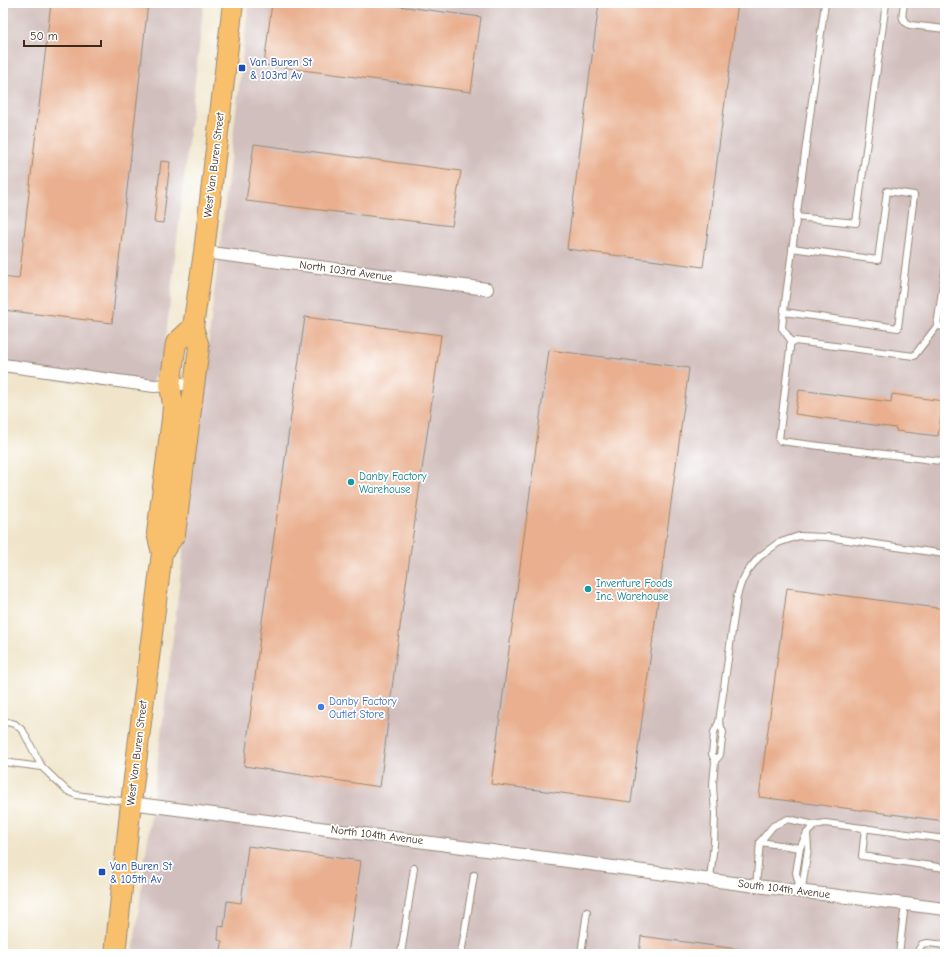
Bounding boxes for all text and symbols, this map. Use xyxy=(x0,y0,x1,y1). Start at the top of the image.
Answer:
scale bar xyxy=(24,22,101,48)
text: 50 m xyxy=(30,29,58,43)
place label: Van Buren St & 103rd Av xyxy=(250,56,313,82)
marker: Van Buren St & 103rd Av xyxy=(237,63,247,73)
street label: West Van Buren Street xyxy=(201,111,227,218)
street label: North 103rd Avenue xyxy=(299,258,394,284)
place label: Danby Factory Warehouse xyxy=(359,470,427,496)
marker: Danby Factory Warehouse xyxy=(346,477,356,487)
place label: Inventure Foods Inc. Warehouse xyxy=(596,577,673,603)
marker: Inventure Foods Inc. Warehouse xyxy=(583,584,593,594)
place label: Danby Factory Outlet Store xyxy=(329,695,397,721)
street label: West Van Buren Street xyxy=(124,699,150,806)
marker: Danby Factory Outlet Store xyxy=(316,702,326,712)
street label: North 104th Avenue xyxy=(330,823,424,847)
place label: Van Buren St & 105th Av xyxy=(110,860,173,886)
marker: Van Buren St & 105th Av xyxy=(97,867,107,877)
street label: South 104th Avenue xyxy=(737,877,831,901)

